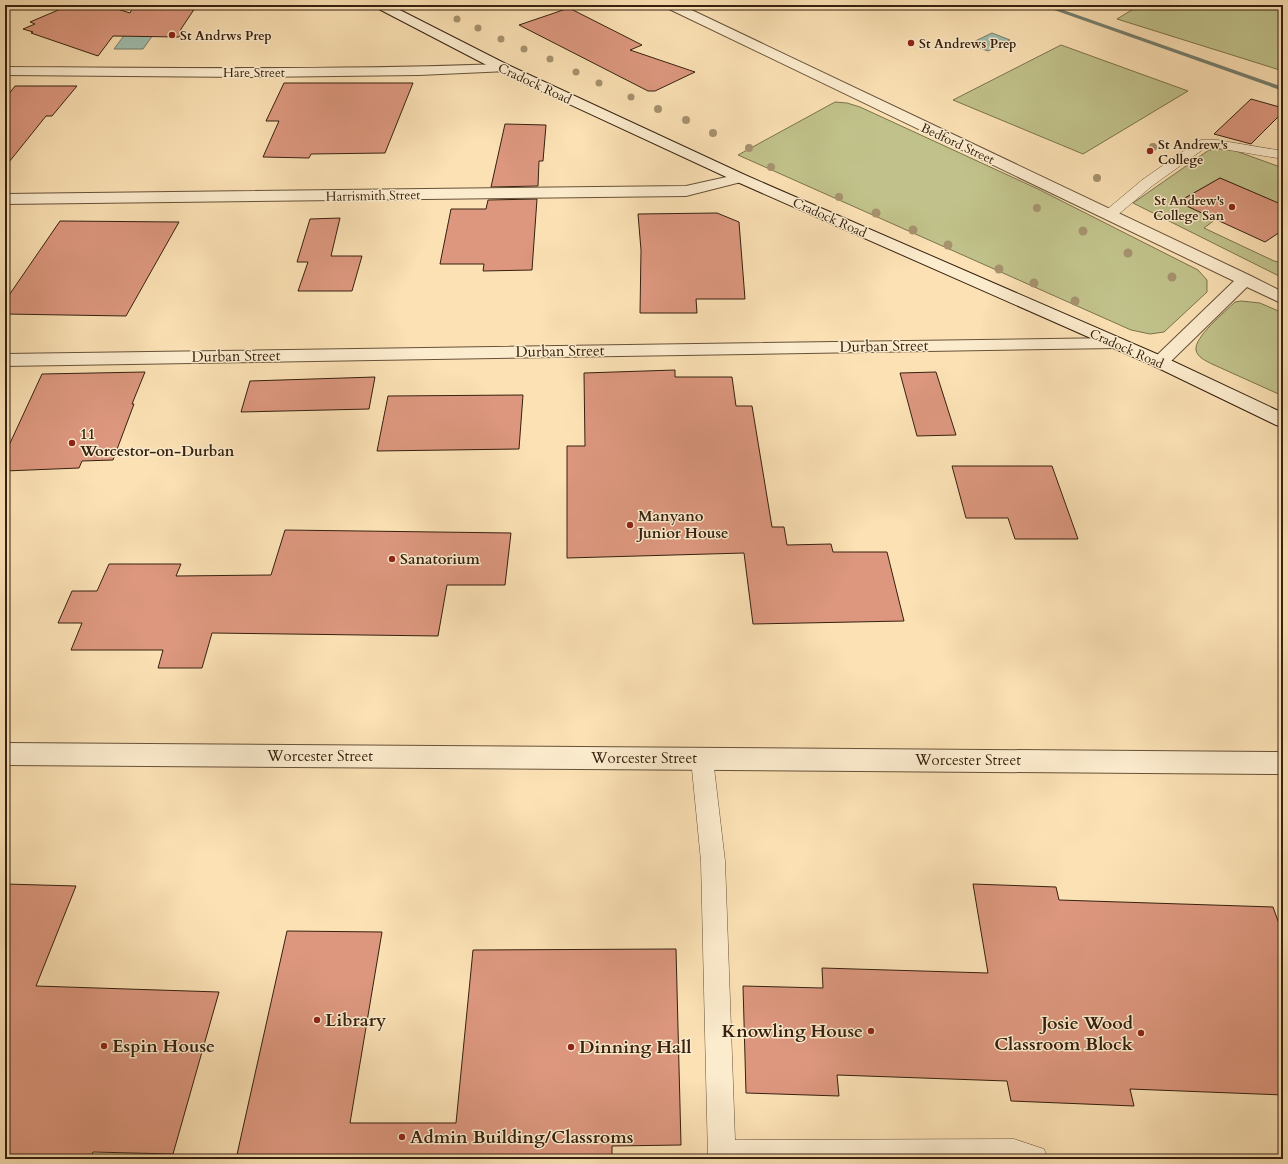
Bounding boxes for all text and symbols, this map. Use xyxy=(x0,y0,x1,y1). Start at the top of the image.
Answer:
place label: St Andrws Prep xyxy=(180,27,272,45)
marker: St Andrws Prep xyxy=(167,30,177,40)
place label: St Andrews Prep xyxy=(919,35,1016,53)
marker: St Andrews Prep xyxy=(906,38,916,48)
street label: Cradock Road xyxy=(495,59,574,109)
street label: Hare Street xyxy=(223,64,285,82)
street label: Bedford Street xyxy=(918,119,997,169)
place label: St Andrew's College xyxy=(1158,136,1228,169)
marker: St Andrew's College xyxy=(1145,146,1155,156)
street label: Harrismith Street xyxy=(326,186,420,206)
place label: St Andrew's College San xyxy=(1153,192,1225,225)
street label: Cradock Road xyxy=(790,194,869,242)
marker: St Andrew's College San xyxy=(1227,202,1237,212)
street label: Cradock Road xyxy=(1087,325,1166,373)
street label: Durban Street xyxy=(839,335,929,357)
street label: Durban Street xyxy=(515,340,605,362)
street label: Durban Street xyxy=(191,345,281,367)
place label: 11 Worcestor-on-Durban xyxy=(79,424,235,461)
marker: 11 Worcestor-on-Durban xyxy=(67,438,77,448)
place label: Manyano Junior House xyxy=(636,506,729,543)
marker: Manyano Junior House xyxy=(625,520,635,530)
place label: Sanatorium xyxy=(400,549,480,569)
marker: Sanatorium xyxy=(387,554,397,564)
street label: Worcester Street xyxy=(266,746,373,766)
street label: Worcester Street xyxy=(590,748,697,768)
street label: Worcester Street xyxy=(914,750,1021,770)
place label: Library xyxy=(325,1008,387,1033)
place label: Josie Wood Classroom Block xyxy=(994,1011,1134,1057)
marker: Library xyxy=(312,1015,322,1025)
place label: Knowling House xyxy=(722,1019,863,1044)
marker: Knowling House xyxy=(866,1026,876,1036)
marker: Josie Wood Classroom Block xyxy=(1136,1028,1146,1038)
place label: Espin House xyxy=(112,1034,215,1059)
place label: Dinning Hall xyxy=(579,1035,691,1060)
marker: Espin House xyxy=(99,1041,109,1051)
marker: Dinning Hall xyxy=(566,1042,576,1052)
place label: Admin Building/Classroms xyxy=(410,1125,633,1150)
marker: Admin Building/Classroms xyxy=(397,1132,407,1142)

